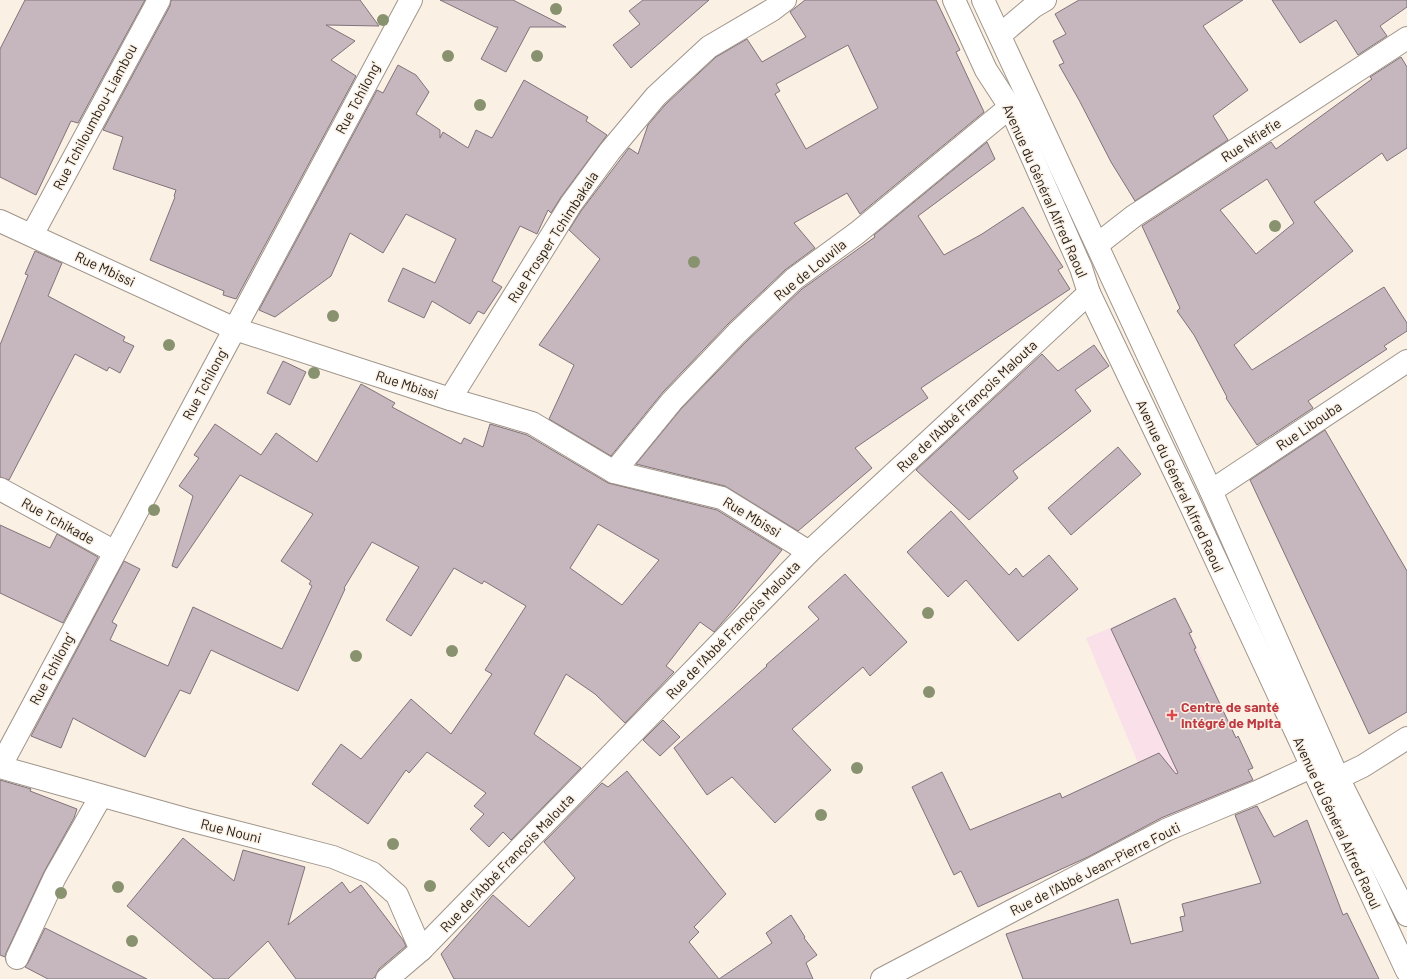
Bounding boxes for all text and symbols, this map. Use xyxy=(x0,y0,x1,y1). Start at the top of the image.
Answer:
street label: Rue Tchiloumbou-Liambou xyxy=(49,41,140,193)
street label: Rue Tchilong' xyxy=(331,59,384,137)
street label: Avenue du Général Alfred Raoul xyxy=(999,101,1091,280)
street label: Rue Nfiefie xyxy=(1218,114,1284,165)
street label: Rue Prosper Tchimbakala xyxy=(504,168,601,306)
street label: Rue de Louvila xyxy=(770,235,849,304)
street label: Rue Mbissi xyxy=(72,247,138,290)
street label: Rue de l'Abbé François Malouta xyxy=(893,336,1040,475)
street label: Rue Tchilong' xyxy=(178,345,231,423)
street label: Rue Mbissi xyxy=(374,366,440,403)
street label: Avenue du Général Alfred Raoul xyxy=(1133,397,1228,575)
street label: Rue Libouba xyxy=(1273,397,1345,454)
street label: Rue Mbissi xyxy=(720,493,784,540)
street label: Rue Tchikade xyxy=(19,494,98,548)
street label: Rue de l'Abbé François Malouta xyxy=(662,557,803,702)
street label: Rue Tchilong' xyxy=(25,630,78,708)
place label: Centre de santé intégré de Mpita xyxy=(1181,698,1281,731)
marker: Centre de santé intégré de Mpita xyxy=(1166,709,1178,721)
street label: Avenue du Général Alfred Raoul xyxy=(1290,734,1385,912)
street label: Rue de l'Abbé François Malouta xyxy=(436,790,577,935)
street label: Rue Nouni xyxy=(199,815,263,846)
street label: Rue de l'Abbé Jean-Pierre Fouti xyxy=(1007,818,1183,919)

